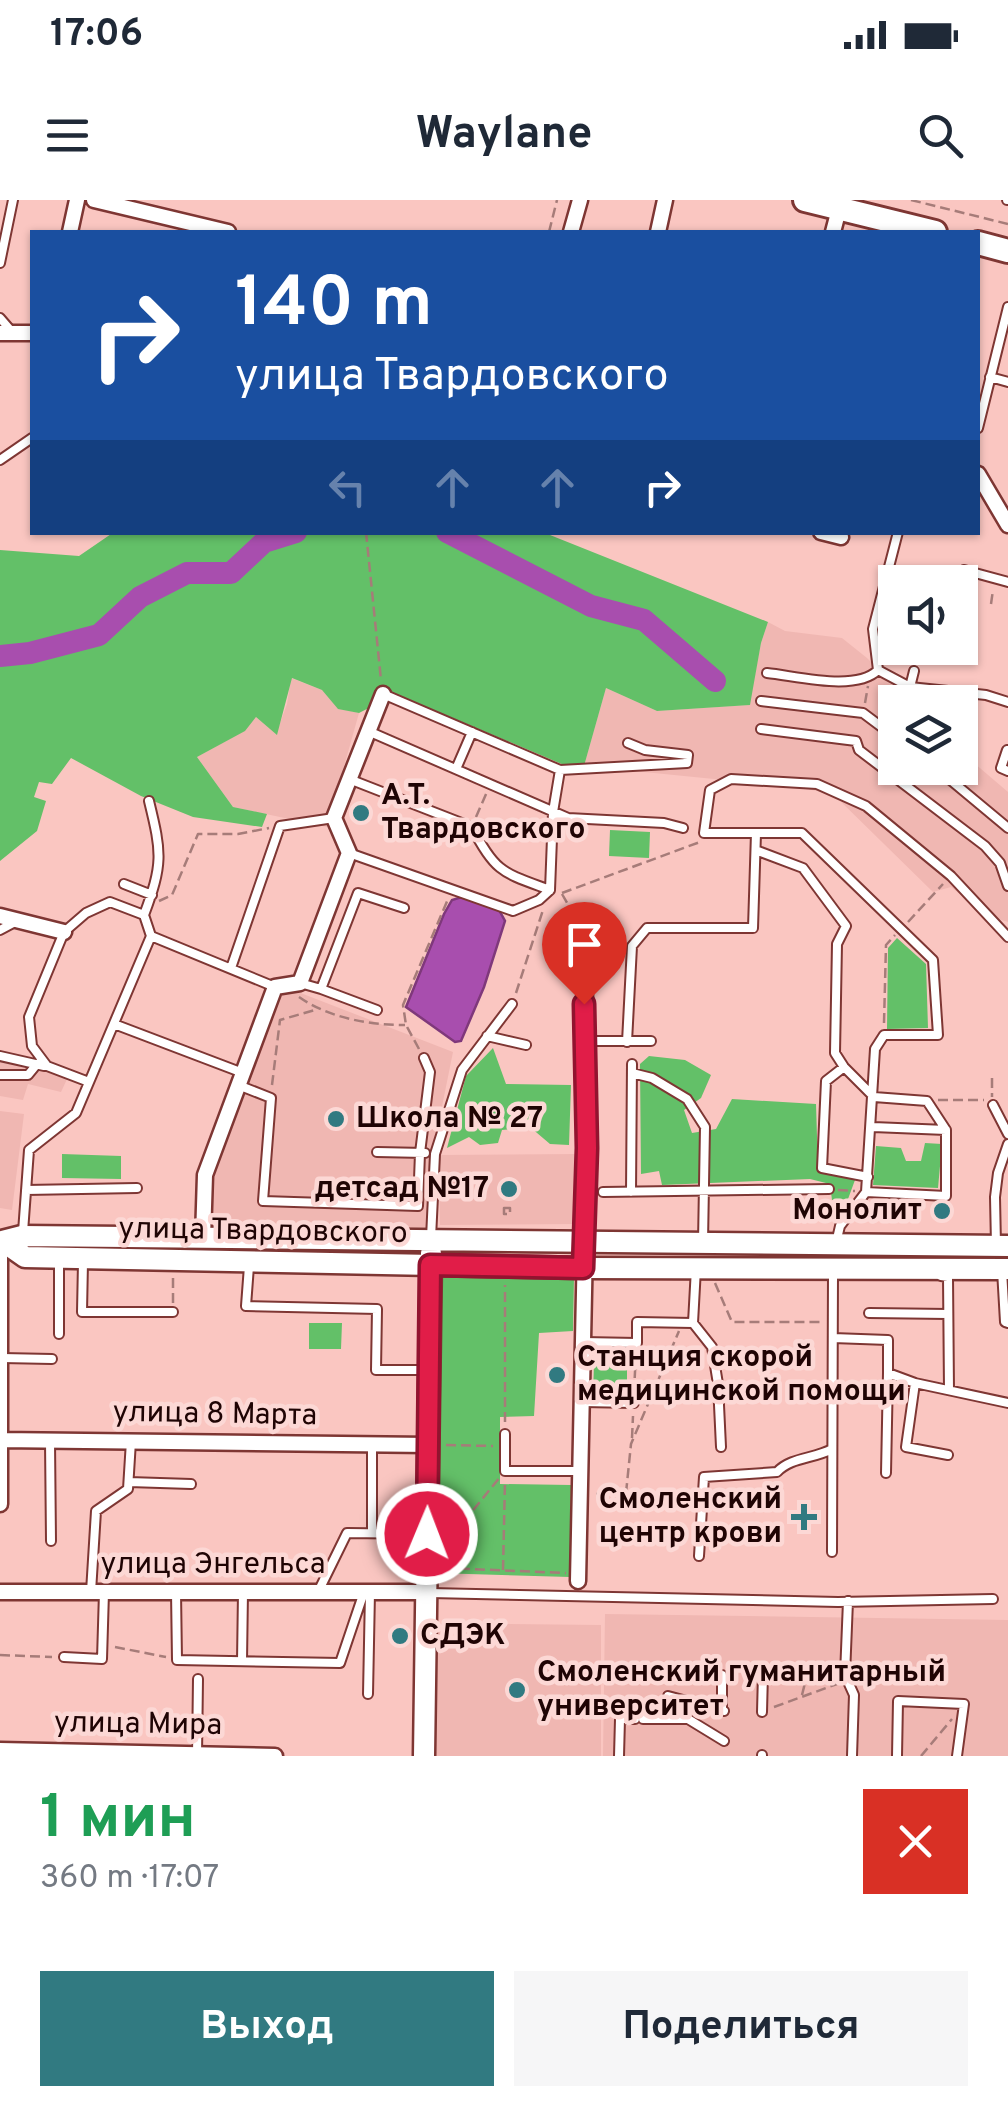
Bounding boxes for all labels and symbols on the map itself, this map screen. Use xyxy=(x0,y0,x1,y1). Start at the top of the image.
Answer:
place label: А.Т. Твардовского xyxy=(381,778,586,849)
marker: А.Т. Твардовского xyxy=(350,802,372,824)
pin xyxy=(542,902,627,1005)
place label: Школа № 27 xyxy=(356,1101,543,1138)
marker: Школа № 27 xyxy=(325,1108,347,1130)
place label: детсад №17 xyxy=(315,1171,489,1208)
marker: детсад №17 xyxy=(498,1178,520,1200)
place label: Монолит xyxy=(792,1193,922,1230)
marker: Монолит xyxy=(931,1200,953,1222)
street label: улица Твардовского xyxy=(118,1211,408,1253)
place label: Станция скорой медицинской помощи xyxy=(577,1340,906,1411)
marker: Станция скорой медицинской помощи xyxy=(546,1364,568,1386)
street label: улица 8 Марта xyxy=(112,1395,318,1435)
position arrow xyxy=(375,1482,479,1586)
place label: Смоленский центр крови xyxy=(599,1482,782,1553)
marker: Смоленский центр крови xyxy=(791,1504,817,1530)
street label: улица Энгельса xyxy=(100,1547,326,1584)
place label: СДЭК xyxy=(420,1618,506,1655)
marker: СДЭК xyxy=(389,1625,411,1647)
place label: Смоленский гуманитарный университет xyxy=(537,1655,946,1726)
marker: Смоленский гуманитарный университет xyxy=(506,1679,528,1701)
street label: улица Мира xyxy=(54,1705,222,1745)

